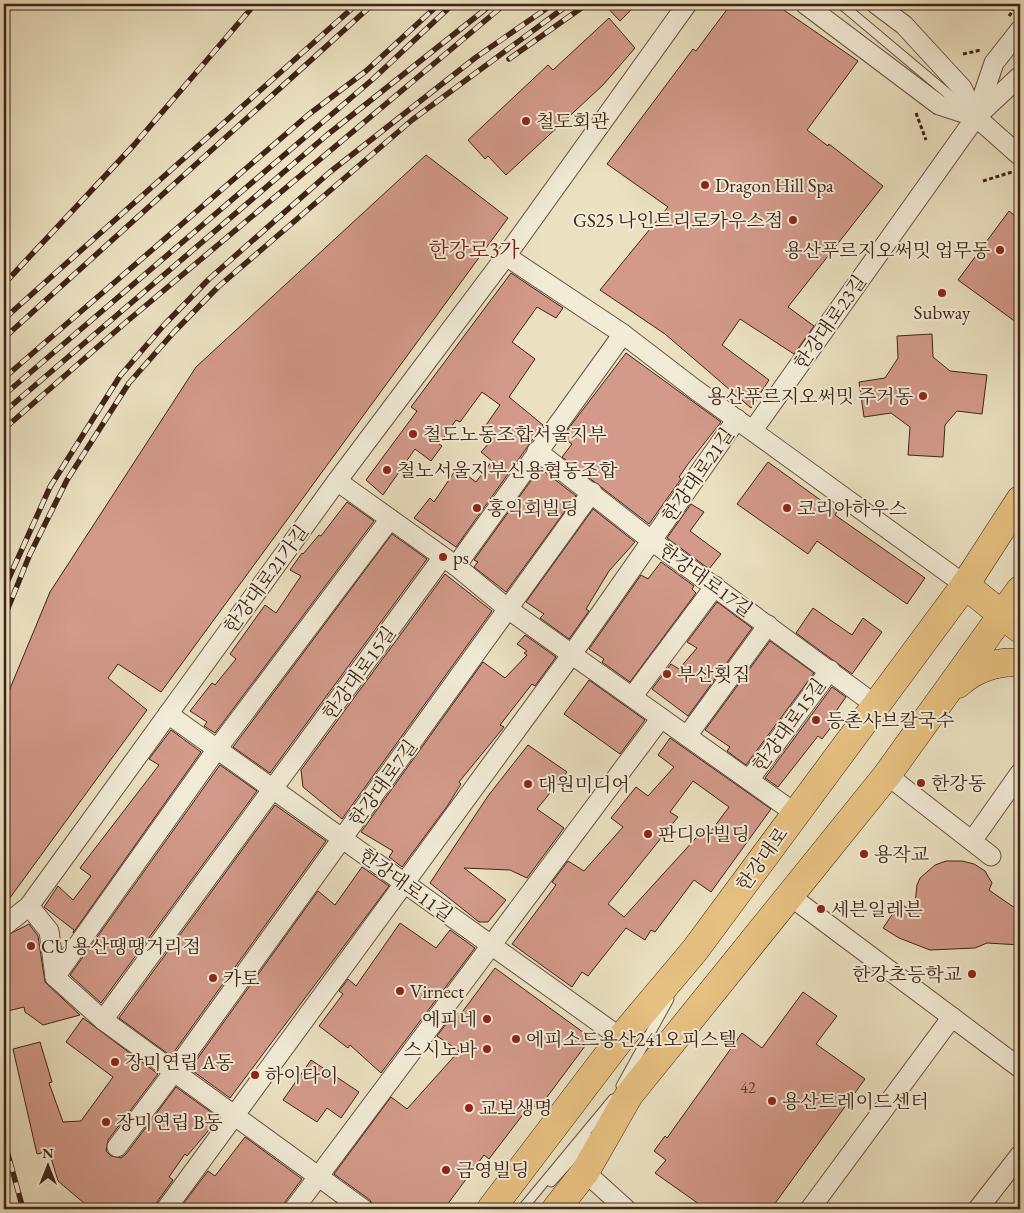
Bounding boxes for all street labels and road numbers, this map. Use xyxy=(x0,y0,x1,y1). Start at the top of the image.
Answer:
street label: 한강대로23길 xyxy=(788,270,872,374)
street label: 한강대로21길 xyxy=(656,423,740,527)
street label: 한강대로21가길 xyxy=(218,520,314,638)
street label: 한강대로17길 xyxy=(654,538,758,622)
street label: 한강대로15길 xyxy=(317,621,401,725)
street label: 한강대로15길 xyxy=(747,673,831,777)
street label: 한강대로7길 xyxy=(343,735,423,831)
street label: 한강대로 xyxy=(730,822,794,896)
street label: 한강대로11길 xyxy=(354,843,458,927)

